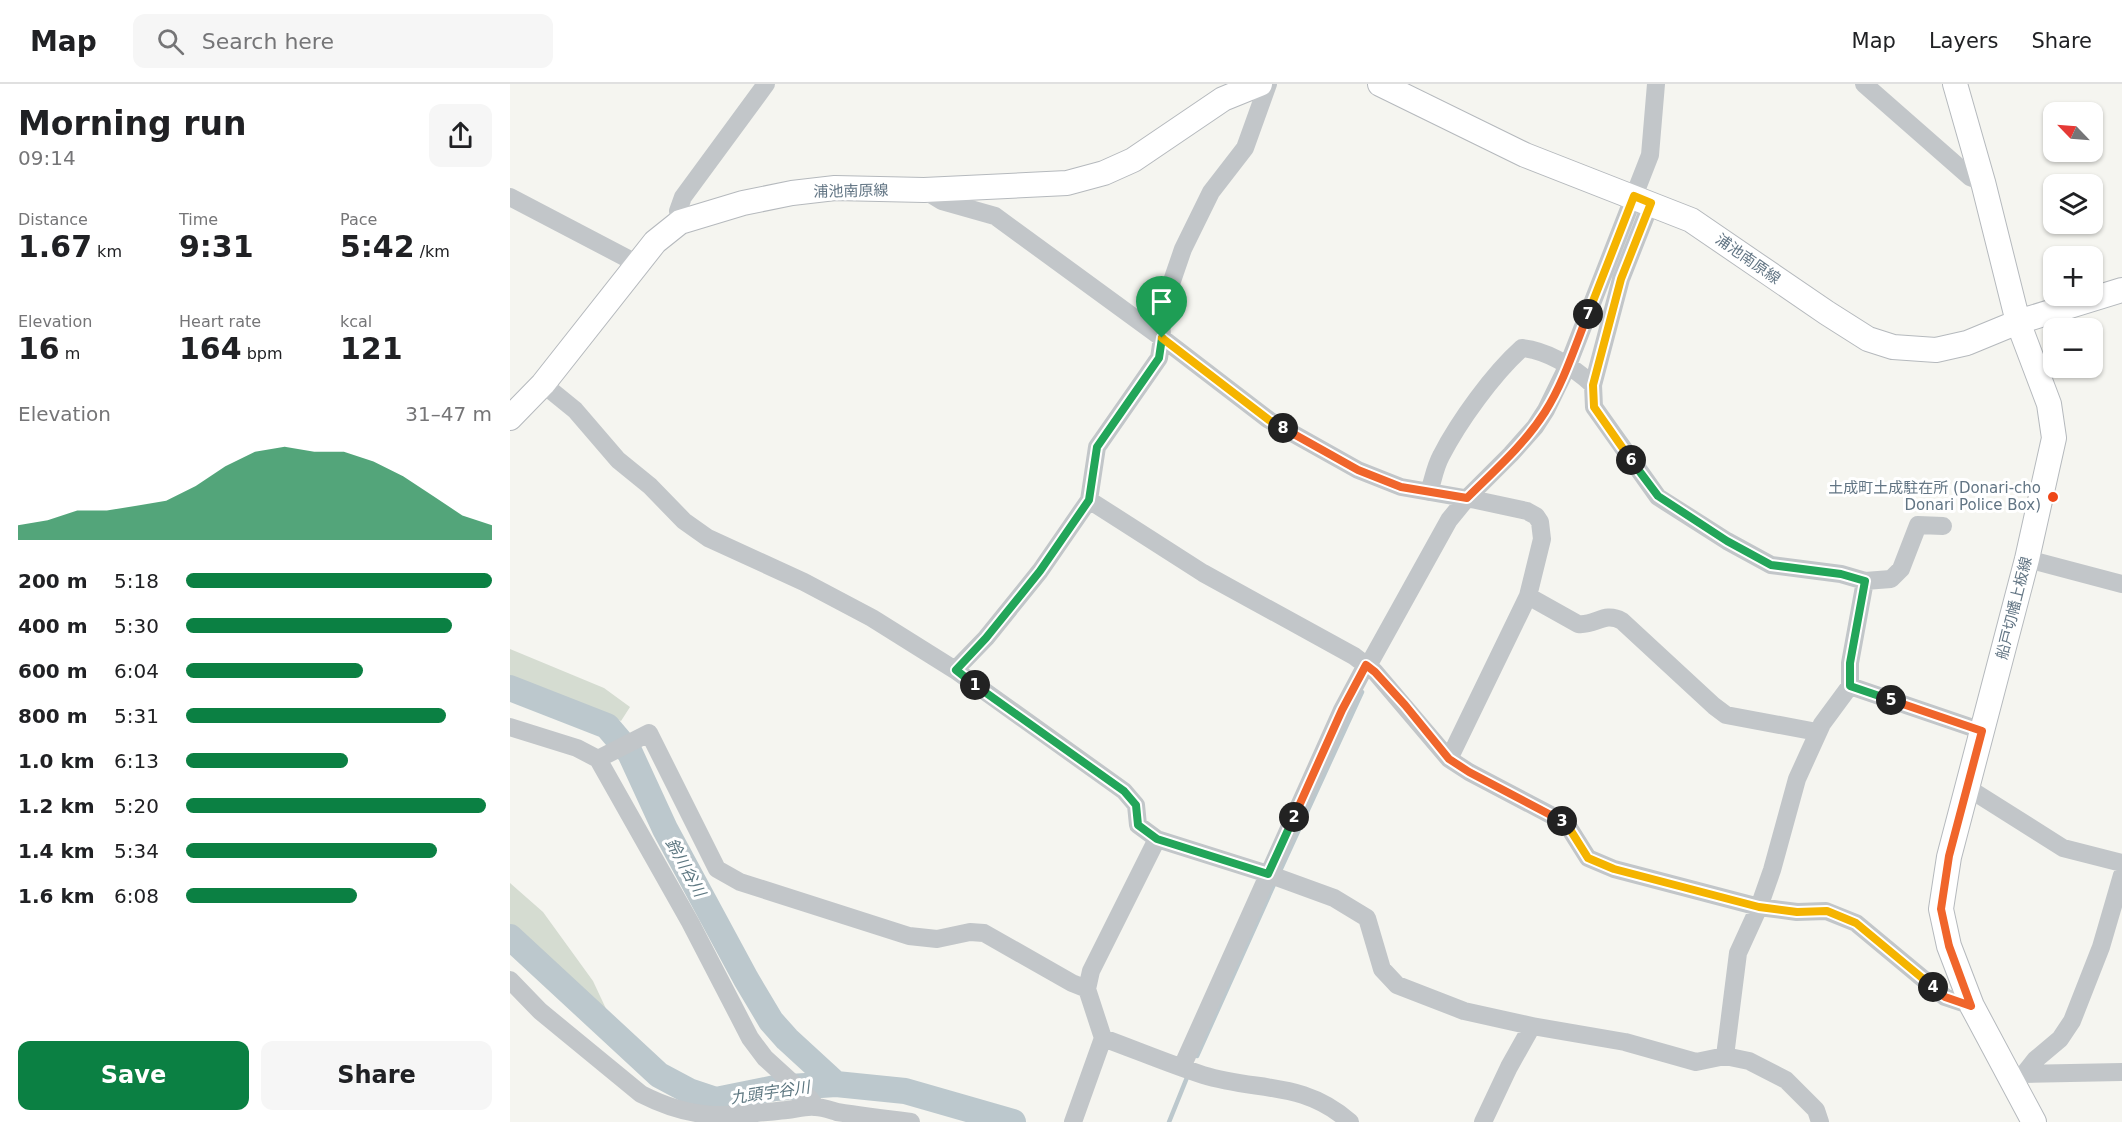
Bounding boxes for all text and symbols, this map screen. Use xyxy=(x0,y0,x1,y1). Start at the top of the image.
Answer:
search box xyxy=(133,14,553,68)
text: Map xyxy=(30,25,97,58)
icon: search xyxy=(154,25,187,58)
text: Search here xyxy=(202,29,334,54)
text: Map xyxy=(1852,29,1896,53)
text: Layers xyxy=(1929,29,1998,53)
text: Share xyxy=(2031,29,2092,53)
north arrow xyxy=(2043,102,2103,162)
map controls xyxy=(2043,102,2103,378)
text: Morning run xyxy=(18,104,246,143)
button: share xyxy=(429,104,492,167)
text: 09:14 xyxy=(18,146,76,170)
button: layers xyxy=(2043,174,2103,234)
street label: 浦池南原線 xyxy=(813,181,889,201)
text: Distance xyxy=(18,210,88,229)
text: Time xyxy=(179,210,218,229)
text: Pace xyxy=(340,210,377,229)
text: 1.67 xyxy=(18,229,92,264)
text: 9:31 xyxy=(179,229,254,264)
text: 5:42 xyxy=(340,229,415,264)
street label: 浦池南原線 xyxy=(1712,230,1784,288)
text: km xyxy=(92,242,122,261)
text: /km xyxy=(415,242,450,261)
button: + xyxy=(2043,246,2103,306)
pin xyxy=(1136,276,1187,338)
icon: arrive xyxy=(1145,285,1178,318)
pin: 7 xyxy=(1573,299,1603,329)
text: 7 xyxy=(1582,304,1594,323)
text: Elevation xyxy=(18,312,92,331)
text: Heart rate xyxy=(179,312,261,331)
text: kcal xyxy=(340,312,372,331)
button: − xyxy=(2043,318,2103,378)
text: 16 xyxy=(18,331,60,366)
text: 164 xyxy=(179,331,242,366)
text: 121 xyxy=(340,331,403,366)
text: m xyxy=(60,344,80,363)
text: bpm xyxy=(242,344,283,363)
text: Elevation xyxy=(18,402,111,426)
text: 31–47 m xyxy=(405,402,492,426)
pin: 8 xyxy=(1268,413,1298,443)
text: 8 xyxy=(1277,418,1289,437)
pin: 6 xyxy=(1616,445,1646,475)
text: 6 xyxy=(1625,450,1637,469)
place label: 土成町土成駐在所 (Donari-cho Donari Police Box) xyxy=(1828,479,2041,514)
marker: 土成町土成駐在所 (Donari-cho Donari Police Box) xyxy=(2046,490,2060,504)
street label: 船戸切幡上板線 xyxy=(1993,555,2035,661)
text: 200 m xyxy=(18,569,88,593)
text: 5:18 xyxy=(114,569,159,593)
text: 400 m xyxy=(18,614,88,638)
text: 5:30 xyxy=(114,614,159,638)
text: 600 m xyxy=(18,659,88,683)
text: 6:04 xyxy=(114,659,159,683)
pin: 1 xyxy=(960,670,990,700)
text: 1 xyxy=(969,675,981,694)
pin: 5 xyxy=(1876,685,1906,715)
text: 5 xyxy=(1885,690,1897,709)
text: 800 m xyxy=(18,704,88,728)
text: 5:31 xyxy=(114,704,159,728)
text: 1.0 km xyxy=(18,749,95,773)
text: 6:13 xyxy=(114,749,159,773)
text: 1.2 km xyxy=(18,794,95,818)
text: 5:20 xyxy=(114,794,159,818)
pin: 2 xyxy=(1279,802,1309,832)
pin: 3 xyxy=(1547,806,1577,836)
text: 2 xyxy=(1288,807,1300,826)
text: 3 xyxy=(1556,811,1568,830)
water label: 鈴川谷川 xyxy=(662,835,710,902)
text: 1.4 km xyxy=(18,839,95,863)
text: 5:34 xyxy=(114,839,159,863)
text: 1.6 km xyxy=(18,884,95,908)
text: 6:08 xyxy=(114,884,159,908)
pin: 4 xyxy=(1918,972,1948,1002)
text: 4 xyxy=(1927,977,1939,996)
button: Save xyxy=(18,1041,249,1110)
button: Share xyxy=(261,1041,492,1110)
water label: 九頭宇谷川 xyxy=(729,1077,813,1107)

